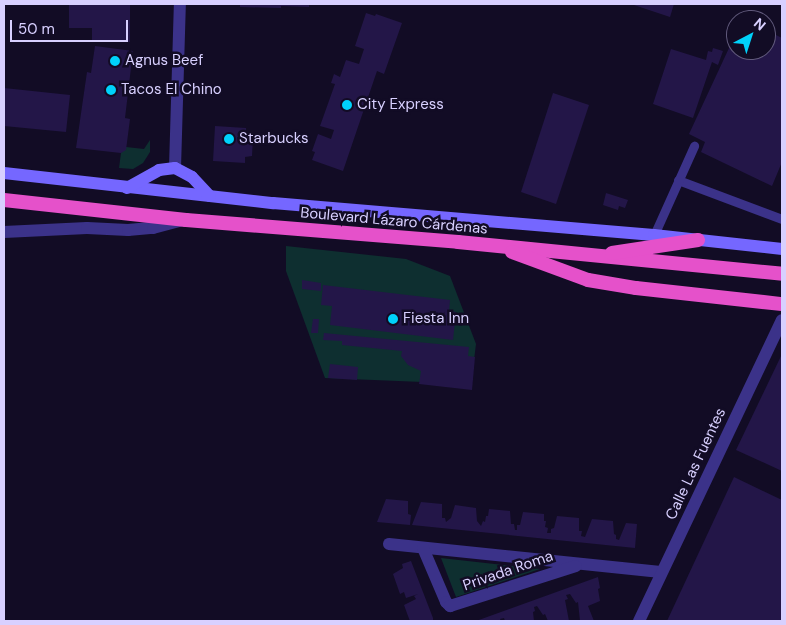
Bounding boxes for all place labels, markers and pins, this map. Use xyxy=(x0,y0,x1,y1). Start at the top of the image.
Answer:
place label: Agnus Beef xyxy=(125,52,203,70)
marker: Agnus Beef xyxy=(109,55,121,67)
place label: Tacos El Chino xyxy=(121,81,222,99)
marker: Tacos El Chino xyxy=(105,84,117,96)
place label: City Express xyxy=(357,96,444,114)
marker: City Express xyxy=(341,99,353,111)
place label: Starbucks xyxy=(239,130,309,148)
marker: Starbucks xyxy=(223,133,235,145)
place label: Fiesta Inn xyxy=(403,310,469,328)
marker: Fiesta Inn xyxy=(387,313,399,325)

